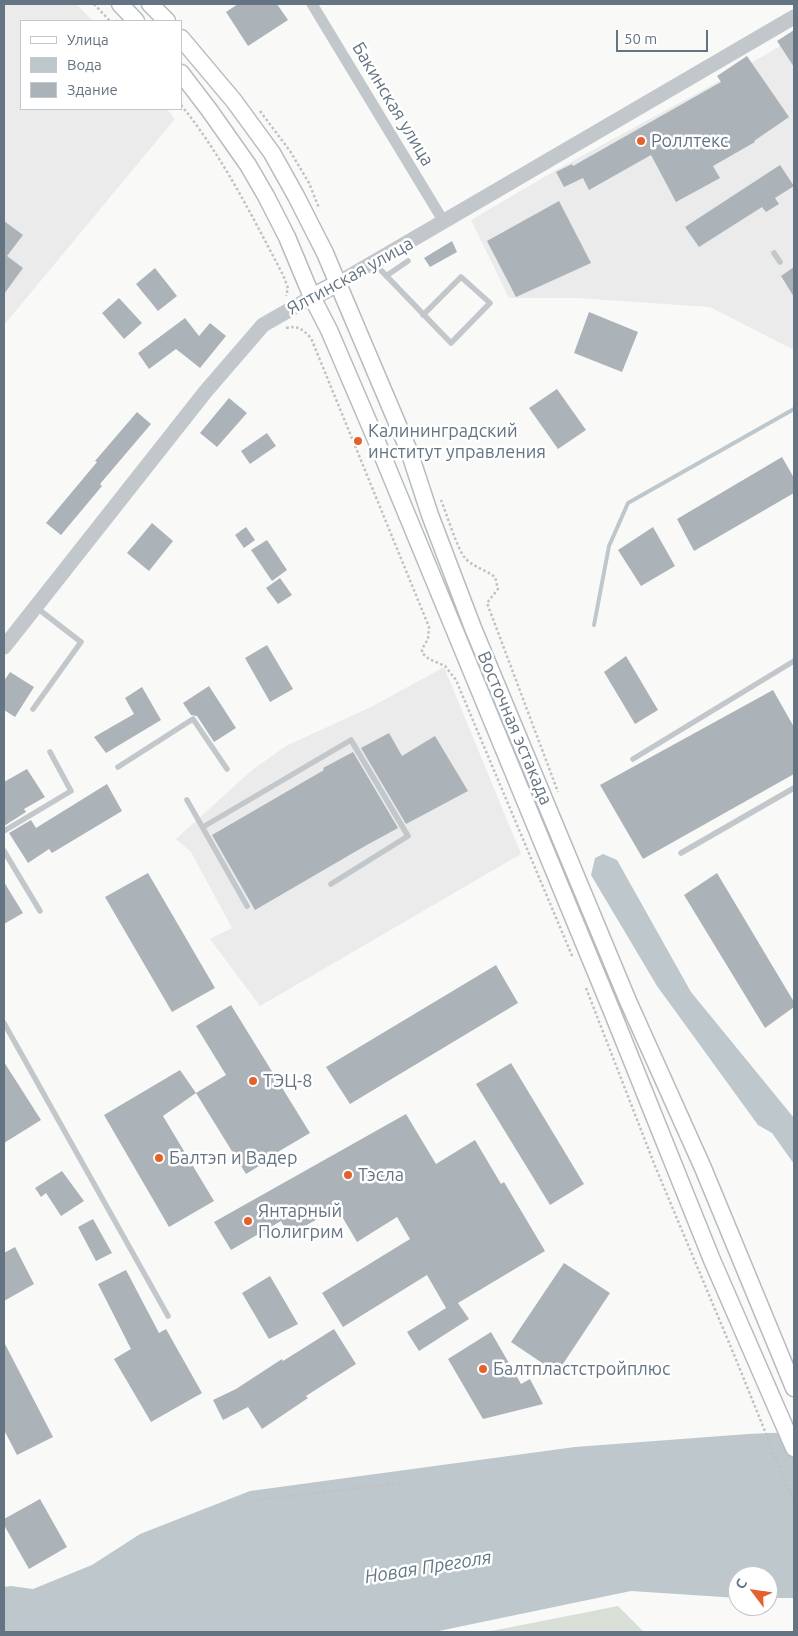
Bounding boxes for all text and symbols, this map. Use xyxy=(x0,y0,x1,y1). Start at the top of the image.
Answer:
legend xyxy=(20,20,182,110)
scale bar xyxy=(618,20,710,52)
text: 50 m xyxy=(624,30,657,47)
text: Улица xyxy=(67,31,109,48)
street label: Бакинская улица xyxy=(348,38,438,170)
text: Вода xyxy=(67,56,102,73)
text: Здание xyxy=(67,81,118,98)
place label: Роллтекс xyxy=(651,130,728,152)
marker: Роллтекс xyxy=(635,135,647,147)
street label: Ялтинская улица xyxy=(283,232,417,320)
place label: Калининградский институт управления xyxy=(368,420,546,462)
marker: Калининградский институт управления xyxy=(352,435,364,447)
street label: Восточная эстакада xyxy=(473,648,557,808)
place label: ТЭЦ-8 xyxy=(263,1070,312,1092)
marker: ТЭЦ-8 xyxy=(247,1075,259,1087)
place label: Балтэп и Вадер xyxy=(169,1147,297,1169)
marker: Балтэп и Вадер xyxy=(153,1152,165,1164)
place label: Тэсла xyxy=(358,1164,404,1186)
marker: Тэсла xyxy=(342,1169,354,1181)
place label: Янтарный Полигрим xyxy=(258,1200,344,1242)
marker: Янтарный Полигрим xyxy=(242,1215,254,1227)
place label: Балтпластстройплюс xyxy=(493,1358,670,1380)
marker: Балтпластстройплюс xyxy=(477,1363,489,1375)
water label: Новая Преголя xyxy=(363,1546,493,1588)
north arrow xyxy=(728,1566,778,1616)
text: С xyxy=(732,1576,750,1592)

